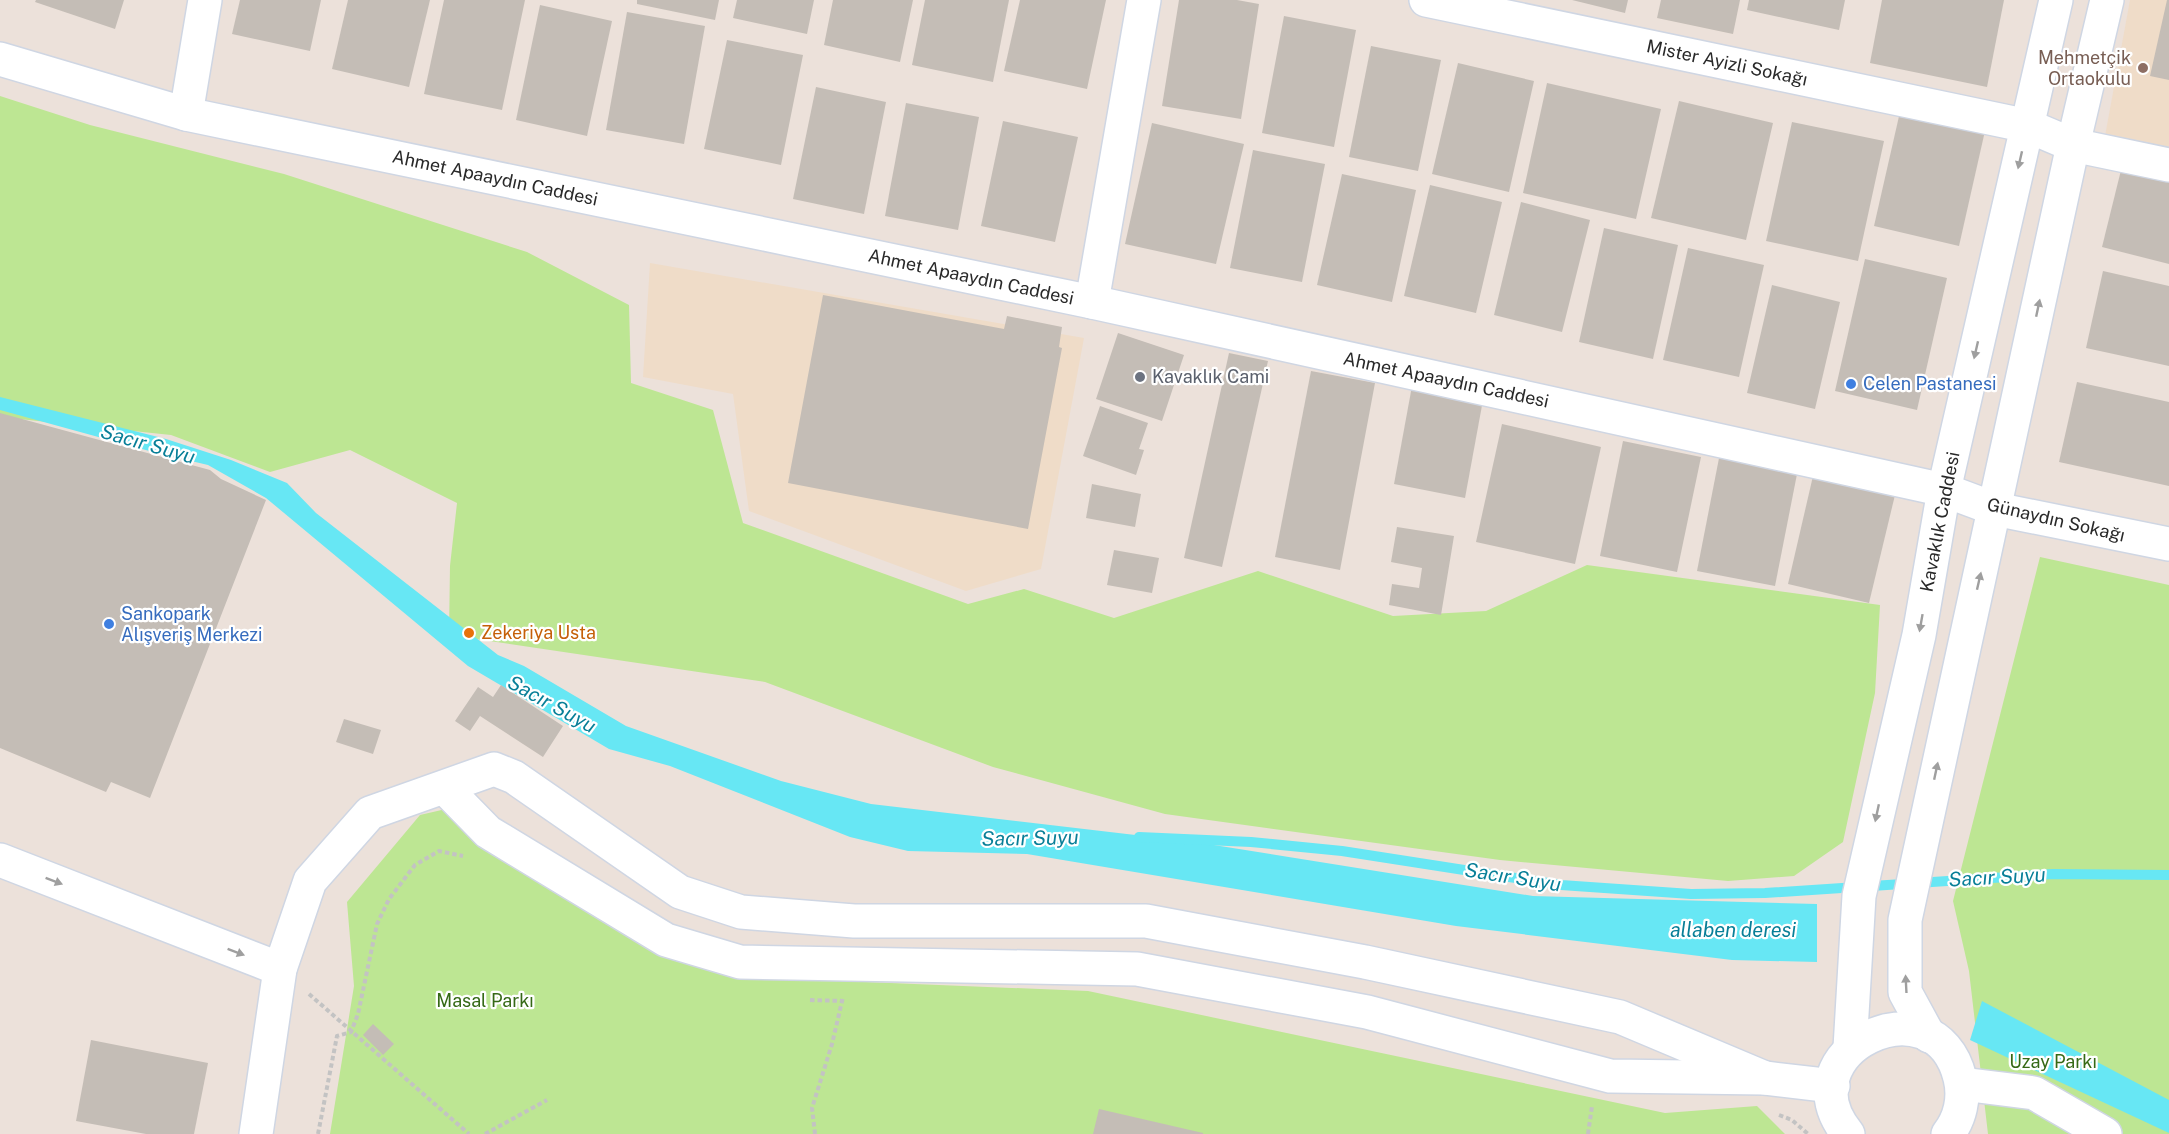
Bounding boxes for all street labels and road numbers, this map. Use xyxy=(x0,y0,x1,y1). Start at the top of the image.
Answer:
street label: Mister Ayizli Sokağı xyxy=(1645,35,1809,90)
street label: Ahmet Apaaydın Caddesi xyxy=(390,145,600,210)
street label: Ahmet Apaaydın Caddesi xyxy=(866,244,1076,309)
street label: Ahmet Apaaydın Caddesi xyxy=(1341,347,1551,412)
street label: Kavaklık Caddesi xyxy=(1916,450,1963,594)
street label: Günaydın Sokağı xyxy=(1985,493,2127,546)

